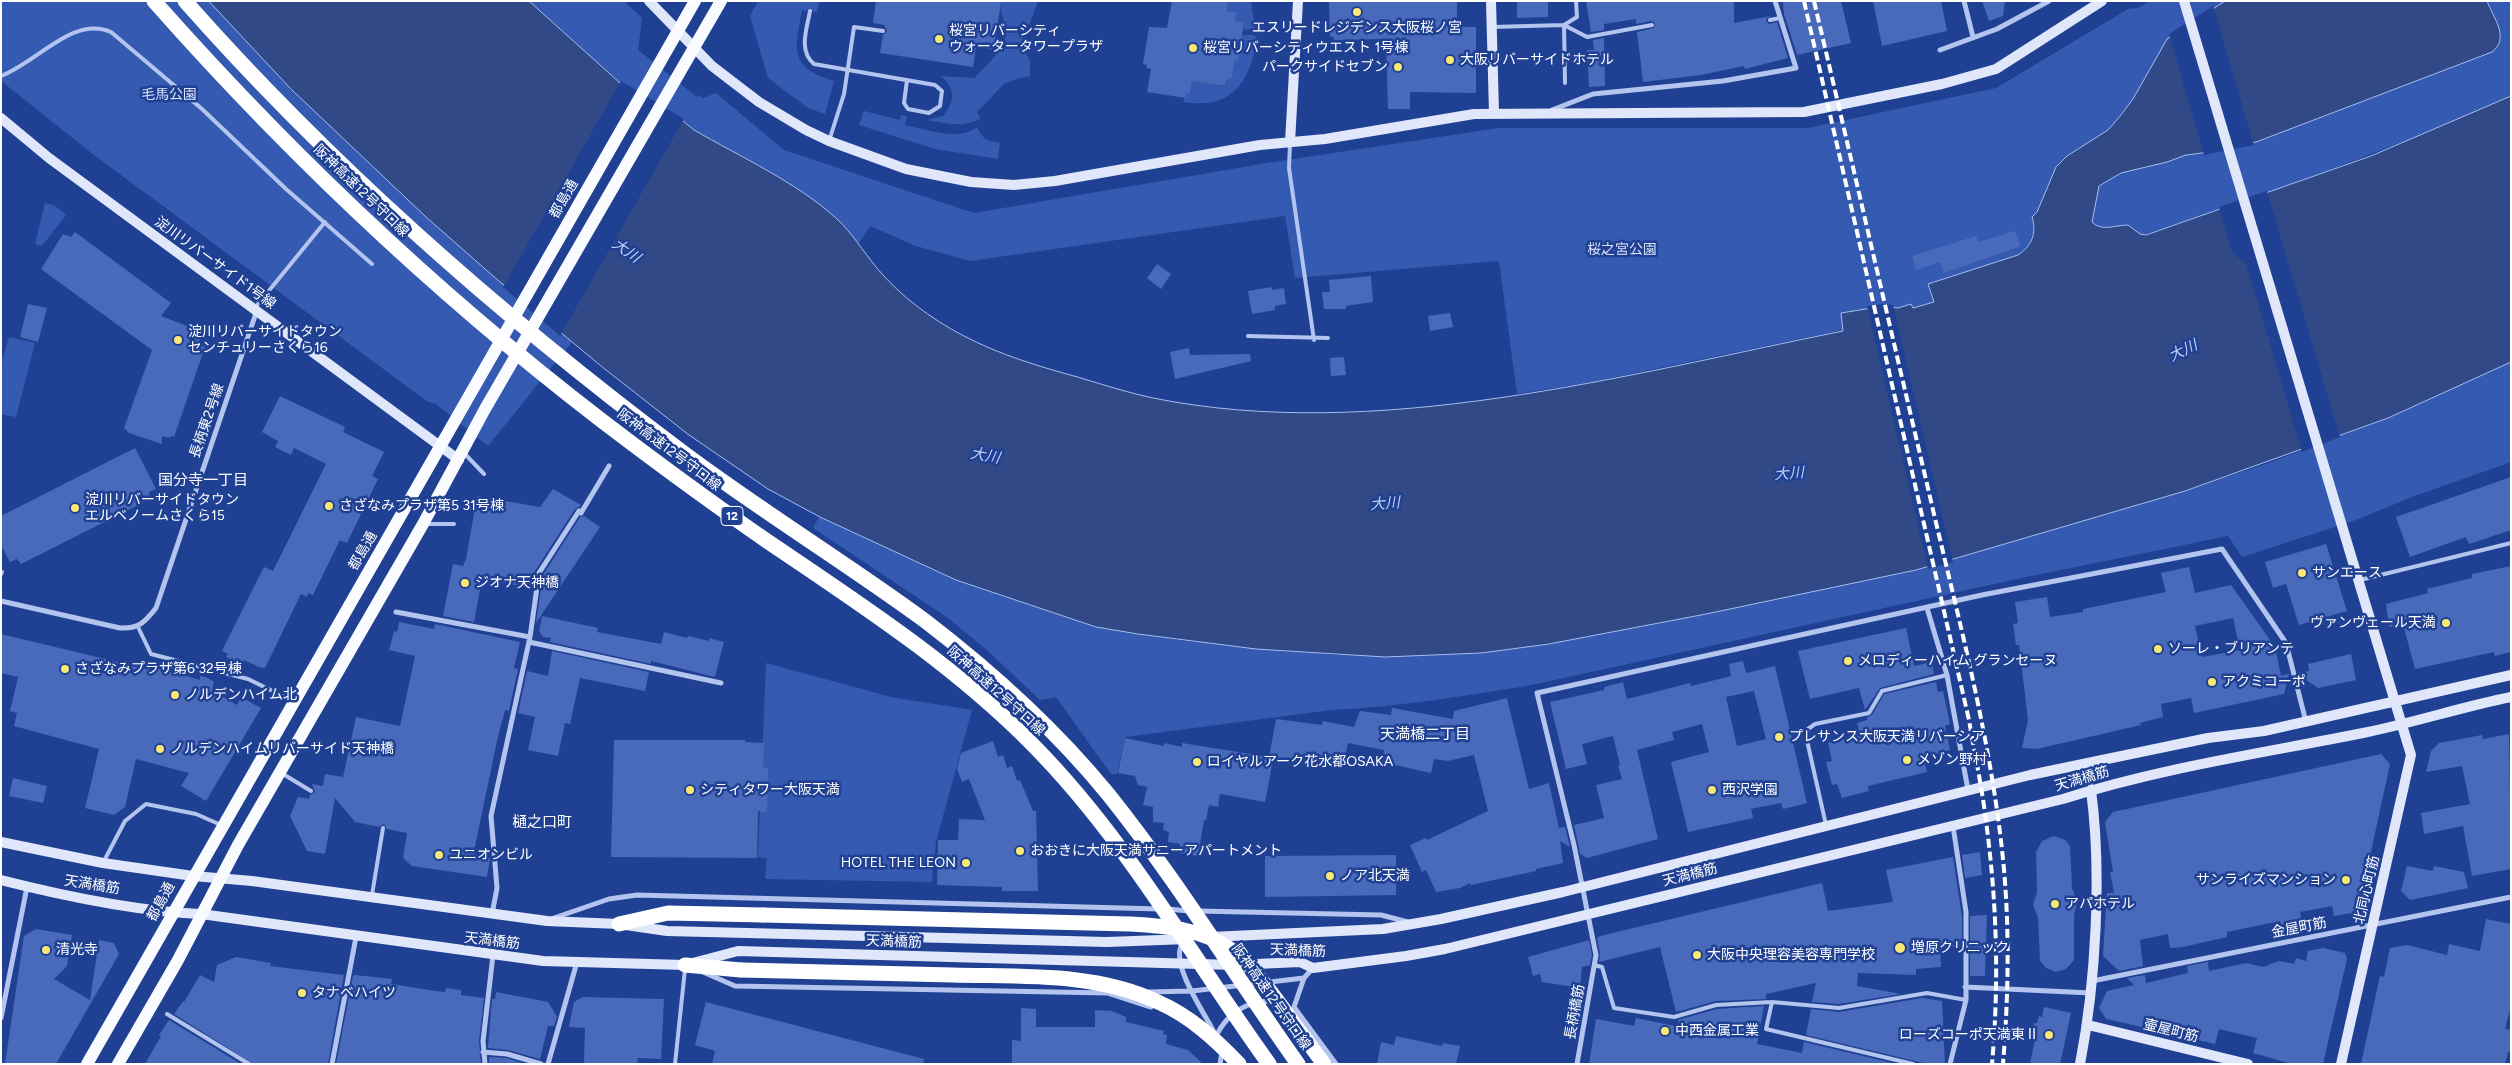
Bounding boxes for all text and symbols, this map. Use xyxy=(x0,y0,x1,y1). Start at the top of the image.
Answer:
marker: エスリードレジデンス大阪桜ノ宮 xyxy=(1351,6,1363,18)
place label: エスリードレジデンス大阪桜ノ宮 xyxy=(1252,20,1462,36)
place label: 桜宮リバーシティ ウォータータワープラザ xyxy=(949,23,1103,56)
marker: 桜宮リバーシティ ウォータータワープラザ xyxy=(933,33,945,45)
place label: 桜宮リバーシティウエスト 1号棟 xyxy=(1203,40,1408,56)
marker: 桜宮リバーシティウエスト 1号棟 xyxy=(1187,42,1199,54)
place label: 大阪リバーサイドホテル xyxy=(1460,52,1614,68)
marker: 大阪リバーサイドホテル xyxy=(1444,54,1456,66)
place label: パークサイドセブン xyxy=(1262,59,1388,75)
marker: パークサイドセブン xyxy=(1392,61,1404,73)
park label: 毛馬公園 xyxy=(141,87,197,103)
street label: 阪神高速12号守口線 xyxy=(310,141,412,241)
street label: 都島通 xyxy=(546,177,582,221)
street label: 淀川リバーサイド1号線 xyxy=(151,213,279,313)
water label: 大川 xyxy=(609,235,643,267)
park label: 桜之宮公園 xyxy=(1587,242,1657,258)
place label: 淀川リバーサイドタウン センチュリーさくら16 xyxy=(188,324,342,357)
marker: 淀川リバーサイドタウン センチュリーさくら16 xyxy=(172,334,184,346)
water label: 大川 xyxy=(2166,336,2200,366)
street label: 長柄東2号線 xyxy=(186,381,228,461)
street label: 阪神高速12号守口線 xyxy=(614,405,724,495)
water label: 大川 xyxy=(969,445,1001,467)
water label: 大川 xyxy=(1773,464,1805,484)
district label: 国分寺一丁目 xyxy=(158,472,248,490)
place label: 淀川リバーサイドタウン エルベノームさくら15 xyxy=(85,492,239,524)
water label: 大川 xyxy=(1369,494,1401,514)
place label: さざなみプラザ第5 31号棟 xyxy=(339,498,504,514)
marker: さざなみプラザ第5 31号棟 xyxy=(323,500,335,512)
marker: 淀川リバーサイドタウン エルベノームさくら15 xyxy=(69,502,81,514)
road number: 12 xyxy=(721,506,743,526)
street label: 都島通 xyxy=(345,529,381,573)
place label: サンエース xyxy=(2312,565,2382,581)
marker: サンエース xyxy=(2296,567,2308,579)
place label: ジオナ天神橋 xyxy=(475,575,559,591)
marker: ジオナ天神橋 xyxy=(459,577,471,589)
place label: ヴァンヴェール天満 xyxy=(2310,615,2436,631)
marker: ヴァンヴェール天満 xyxy=(2440,617,2452,629)
place label: ソーレ・ブリアンテ xyxy=(2168,641,2294,657)
street label: 阪神高速12号守口線 xyxy=(944,643,1048,739)
marker: ソーレ・ブリアンテ xyxy=(2152,643,2164,655)
place label: メロディーハイム グランセーヌ xyxy=(1858,653,2057,669)
marker: メロディーハイム グランセーヌ xyxy=(1842,655,1854,667)
place label: さざなみプラザ第6 32号棟 xyxy=(75,661,242,677)
marker: さざなみプラザ第6 32号棟 xyxy=(59,663,71,675)
place label: アクミコーポ xyxy=(2222,674,2306,690)
marker: アクミコーポ xyxy=(2206,676,2218,688)
place label: ノルデンハイム北 xyxy=(185,687,297,703)
marker: ノルデンハイム北 xyxy=(169,689,181,701)
district label: 天満橋二丁目 xyxy=(1380,726,1470,744)
place label: プレサンス大阪天満リバーシア xyxy=(1789,729,1985,745)
marker: プレサンス大阪天満リバーシア xyxy=(1773,731,1785,743)
place label: ノルデンハイムリバーサイド天神橋 xyxy=(170,741,394,757)
marker: ノルデンハイムリバーサイド天神橋 xyxy=(154,743,166,755)
place label: メゾン野村 xyxy=(1917,752,1987,768)
place label: ロイヤルアーク花水都OSAKA xyxy=(1207,754,1393,770)
marker: メゾン野村 xyxy=(1901,754,1913,766)
marker: ロイヤルアーク花水都OSAKA xyxy=(1191,756,1203,768)
street label: 天満橋筋 xyxy=(2053,763,2111,795)
place label: シティタワー大阪天満 xyxy=(700,782,840,798)
place label: 西沢学園 xyxy=(1722,782,1778,798)
marker: シティタワー大阪天満 xyxy=(684,784,696,796)
marker: 西沢学園 xyxy=(1706,784,1718,796)
district label: 樋之口町 xyxy=(512,814,572,832)
place label: おおきに大阪天満サニーアパートメント xyxy=(1030,843,1282,859)
marker: おおきに大阪天満サニーアパートメント xyxy=(1014,845,1026,857)
place label: ユニオンビル xyxy=(449,847,533,863)
marker: ユニオンビル xyxy=(433,849,445,861)
street label: 北同心町筋 xyxy=(2351,854,2383,926)
place label: HOTEL THE LEON xyxy=(841,855,956,871)
marker: HOTEL THE LEON xyxy=(960,857,972,869)
street label: 天満橋筋 xyxy=(1661,860,1719,890)
place label: ノア北天満 xyxy=(1340,868,1410,884)
marker: ノア北天満 xyxy=(1324,870,1336,882)
street label: 天満橋筋 xyxy=(63,872,121,898)
place label: サンライズマンション xyxy=(2196,872,2336,888)
marker: サンライズマンション xyxy=(2340,874,2352,886)
street label: 都島通 xyxy=(143,880,179,924)
place label: アパホテル xyxy=(2065,896,2135,912)
marker: アパホテル xyxy=(2049,898,2061,910)
street label: 金屋町筋 xyxy=(2270,914,2328,942)
street label: 天満橋筋 xyxy=(463,929,521,953)
street label: 天満橋筋 xyxy=(866,933,922,951)
place label: 増原クリニック xyxy=(1911,940,2009,956)
street label: 阪神高速12号守口線 xyxy=(1228,941,1314,1053)
marker: 増原クリニック xyxy=(1893,941,1907,955)
place label: 清光寺 xyxy=(56,942,98,958)
street label: 天満橋筋 xyxy=(1270,942,1326,960)
marker: 清光寺 xyxy=(40,944,52,956)
place label: 大阪中央理容美容専門学校 xyxy=(1707,947,1875,963)
marker: 大阪中央理容美容専門学校 xyxy=(1691,949,1703,961)
street label: 長柄橋筋 xyxy=(1562,983,1588,1041)
place label: タナベハイツ xyxy=(312,985,396,1001)
marker: タナベハイツ xyxy=(296,987,308,999)
street label: 壷屋町筋 xyxy=(2142,1016,2200,1046)
place label: 中西金属工業 xyxy=(1675,1023,1759,1039)
marker: 中西金属工業 xyxy=(1659,1025,1671,1037)
place label: ローズコーポ天満東Ⅱ xyxy=(1899,1027,2039,1043)
marker: ローズコーポ天満東Ⅱ xyxy=(2043,1029,2055,1041)

